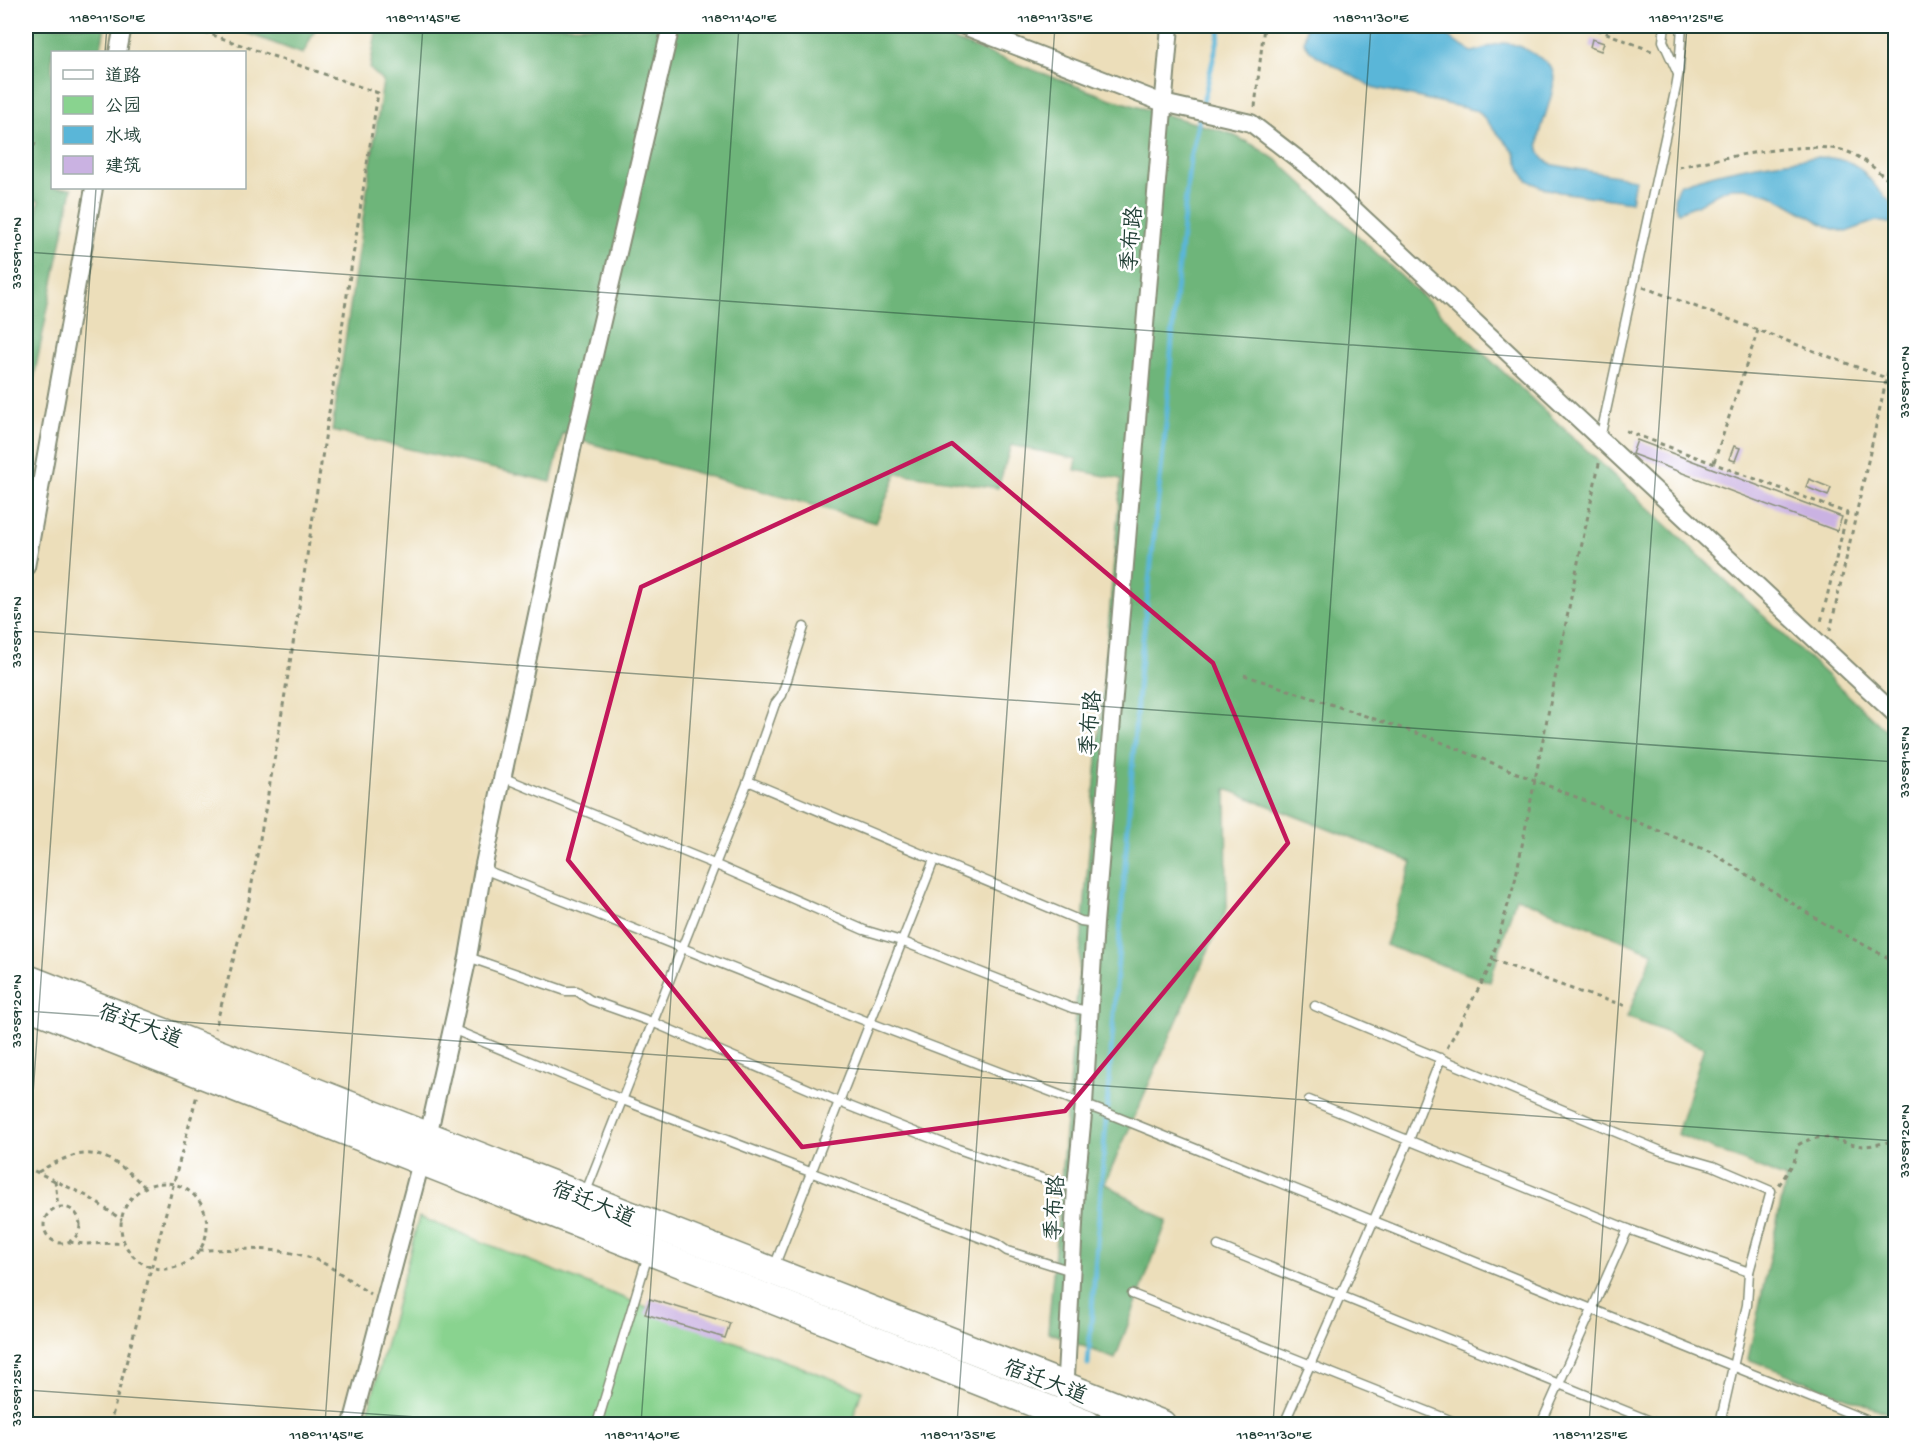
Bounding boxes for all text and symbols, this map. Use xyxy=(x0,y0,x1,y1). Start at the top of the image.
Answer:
text: 118°11'50"E xyxy=(69,10,145,28)
text: 118°11'45"E xyxy=(385,10,460,28)
text: 118°11'40"E xyxy=(701,10,777,28)
text: 118°11'35"E xyxy=(1017,10,1093,28)
text: 118°11'30"E xyxy=(1333,10,1409,28)
text: 118°11'25"E xyxy=(1648,10,1724,28)
legend xyxy=(51,51,246,189)
text: 道路 xyxy=(105,66,141,88)
text: 公园 xyxy=(105,96,141,118)
text: 水域 xyxy=(105,126,141,148)
text: 建筑 xyxy=(105,156,141,178)
street label: 季布路 xyxy=(1116,205,1150,273)
text: 33°59'10"N xyxy=(9,217,27,290)
text: 33°59'10"N xyxy=(1897,346,1915,419)
text: 33°59'15"N xyxy=(9,596,27,669)
street label: 季布路 xyxy=(1075,689,1109,757)
text: 33°59'15"N xyxy=(1897,726,1915,799)
text: 33°59'20"N xyxy=(9,974,27,1049)
street label: 宿迁大道 xyxy=(94,998,186,1056)
text: 33°59'20"N xyxy=(1897,1104,1915,1179)
street label: 季布路 xyxy=(1040,1174,1072,1242)
street label: 宿迁大道 xyxy=(547,1175,639,1234)
text: 33°59'25"N xyxy=(9,1353,27,1427)
street label: 宿迁大道 xyxy=(999,1354,1091,1412)
text: 118°11'45"E xyxy=(288,1427,363,1445)
text: 118°11'40"E xyxy=(604,1427,680,1445)
text: 118°11'35"E xyxy=(920,1427,996,1445)
text: 118°11'30"E xyxy=(1236,1427,1312,1445)
text: 118°11'25"E xyxy=(1552,1427,1628,1445)

